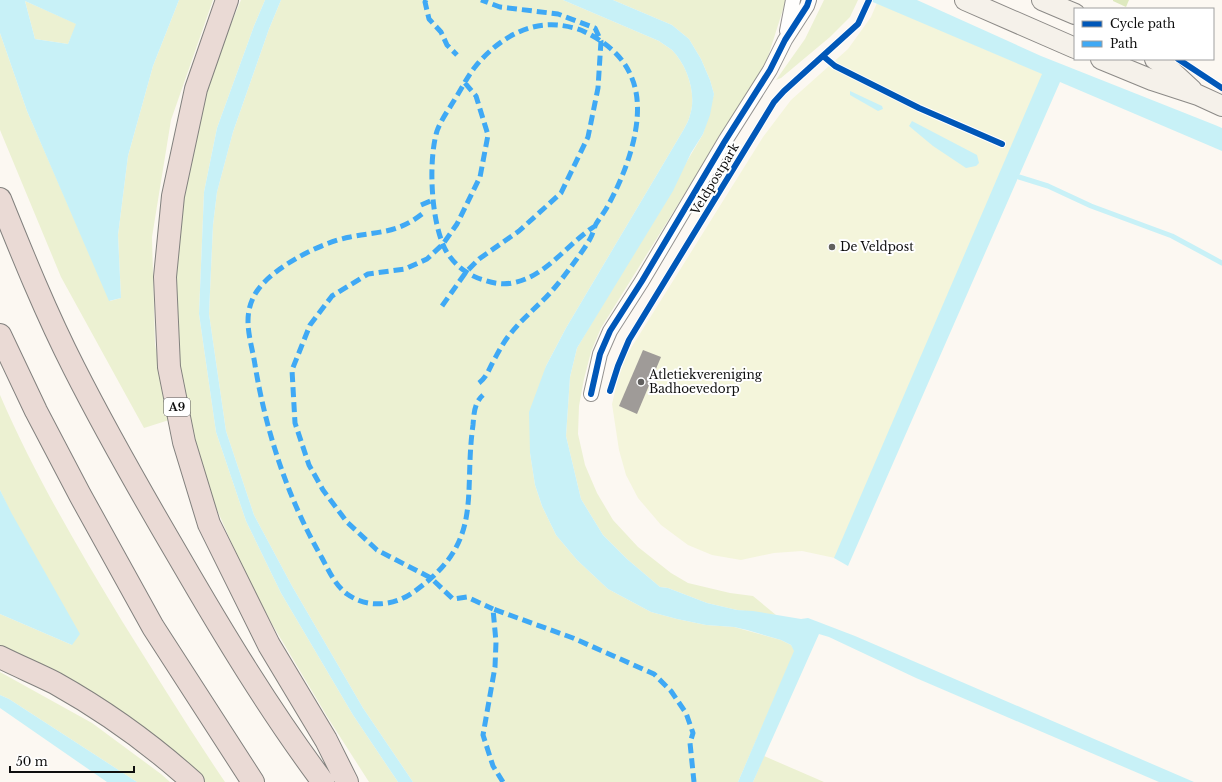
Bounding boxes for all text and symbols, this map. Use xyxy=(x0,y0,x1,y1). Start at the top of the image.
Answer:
legend xyxy=(1074,8,1214,60)
text: Cycle path xyxy=(1110,16,1175,31)
text: Path xyxy=(1110,36,1138,51)
street label: Veldpostpark xyxy=(687,140,742,218)
place label: De Veldpost xyxy=(840,239,914,254)
marker: De Veldpost xyxy=(827,242,837,252)
place label: Atletiekvereniging Badhoevedorp xyxy=(648,367,763,396)
marker: Atletiekvereniging Badhoevedorp xyxy=(636,377,646,387)
road number: A9 xyxy=(164,398,190,416)
scale bar xyxy=(10,748,134,774)
text: 50 m xyxy=(16,754,48,769)

